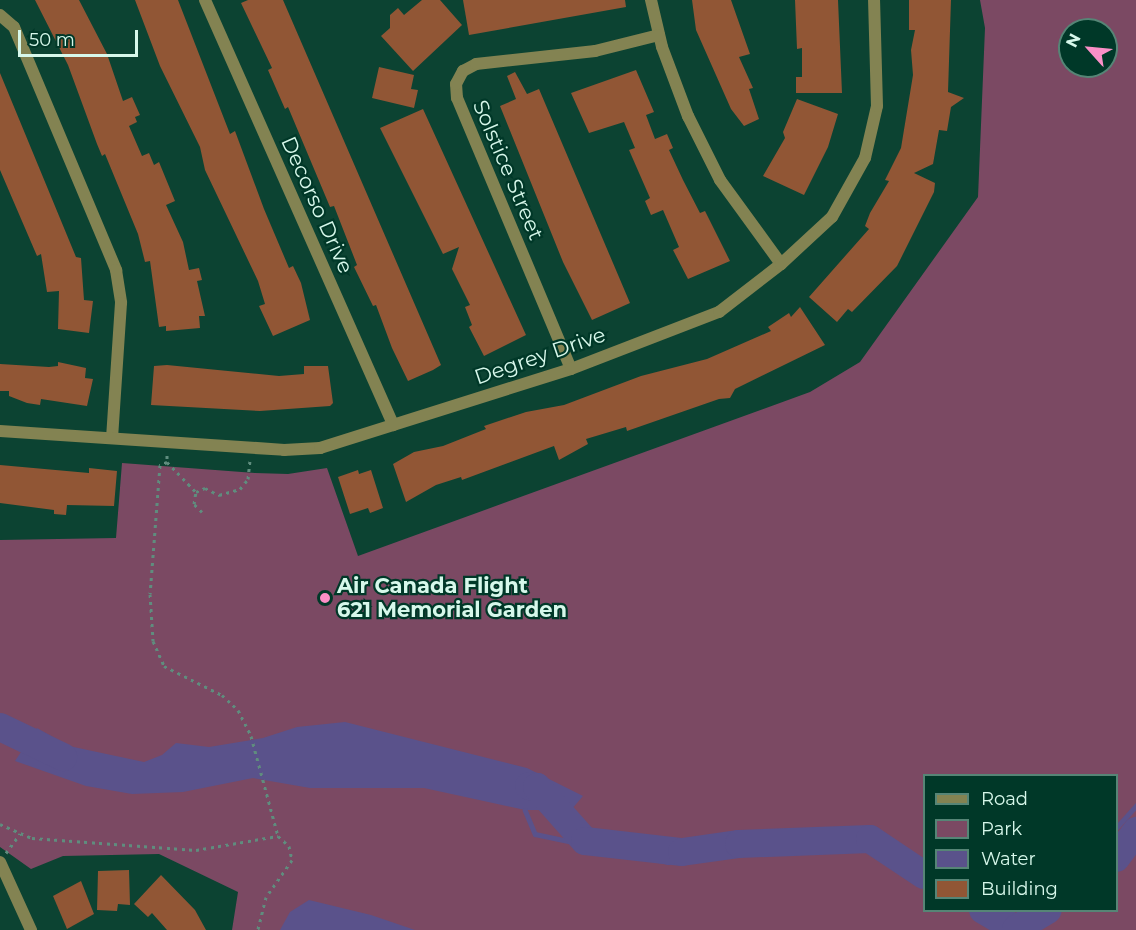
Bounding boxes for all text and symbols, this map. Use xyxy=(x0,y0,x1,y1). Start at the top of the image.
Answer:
scale bar xyxy=(21,18,141,56)
north arrow xyxy=(1058,18,1118,78)
text: 50 m xyxy=(29,29,75,51)
text: N xyxy=(1062,30,1085,51)
street label: Solstice Street xyxy=(467,96,549,244)
street label: Decorso Drive xyxy=(276,133,358,277)
street label: Degrey Drive xyxy=(471,322,609,390)
place label: Air Canada Flight 621 Memorial Garden xyxy=(337,573,567,623)
marker: Air Canada Flight 621 Memorial Garden xyxy=(318,591,332,605)
legend xyxy=(923,774,1118,912)
text: Road xyxy=(981,788,1028,810)
text: Park xyxy=(981,818,1022,840)
text: Water xyxy=(981,848,1036,870)
text: Building xyxy=(981,878,1058,900)

